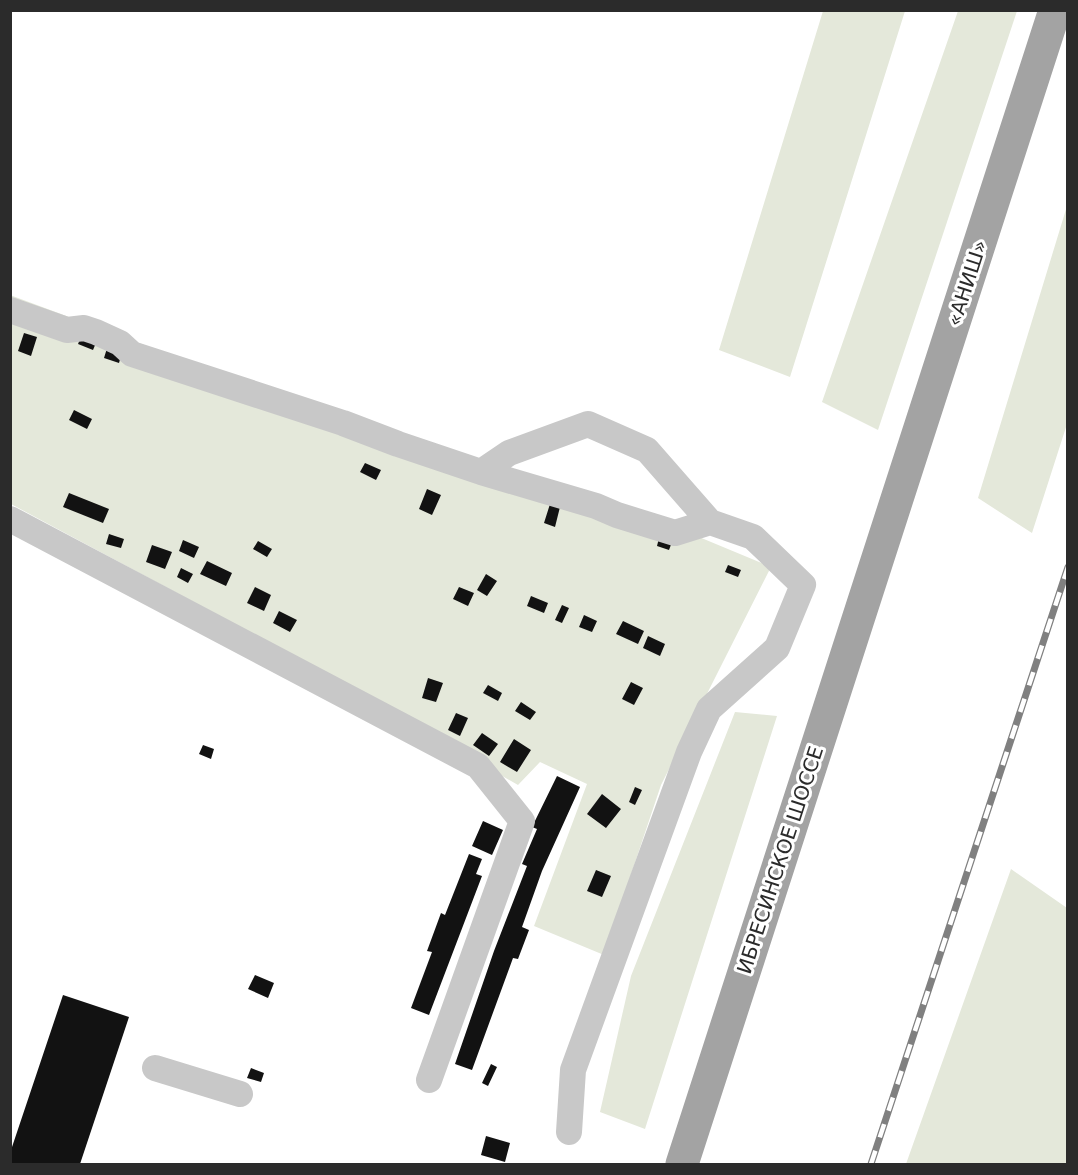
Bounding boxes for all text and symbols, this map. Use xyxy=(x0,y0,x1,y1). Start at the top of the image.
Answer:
street label: «АНИШ» xyxy=(942,237,992,329)
street label: ИБРЕСИНСКОЕ ШОССЕ xyxy=(732,743,828,977)

